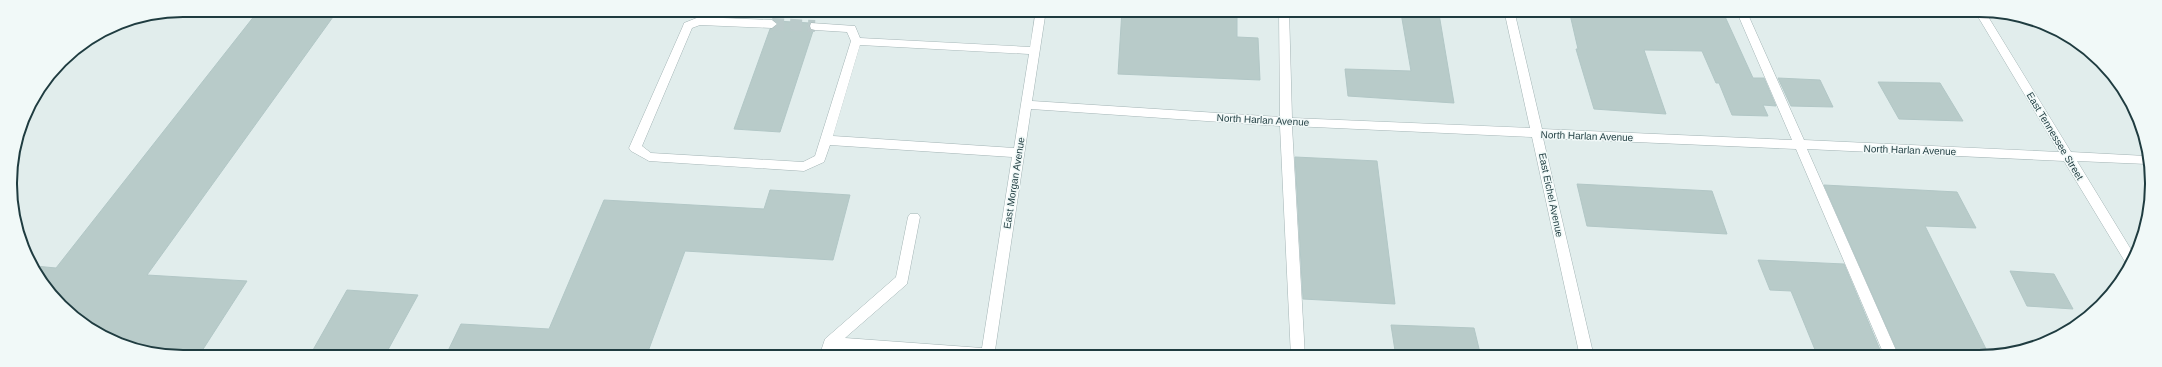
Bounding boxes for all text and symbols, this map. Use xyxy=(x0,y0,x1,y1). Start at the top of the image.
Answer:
street label: East Tennessee Street xyxy=(2024,90,2086,182)
street label: North Harlan Avenue xyxy=(1216,112,1310,128)
street label: North Harlan Avenue xyxy=(1541,129,1634,143)
street label: East Morgan Avenue xyxy=(1001,136,1027,230)
street label: North Harlan Avenue xyxy=(1864,143,1957,157)
street label: East Eichel Avenue xyxy=(1537,152,1565,239)

